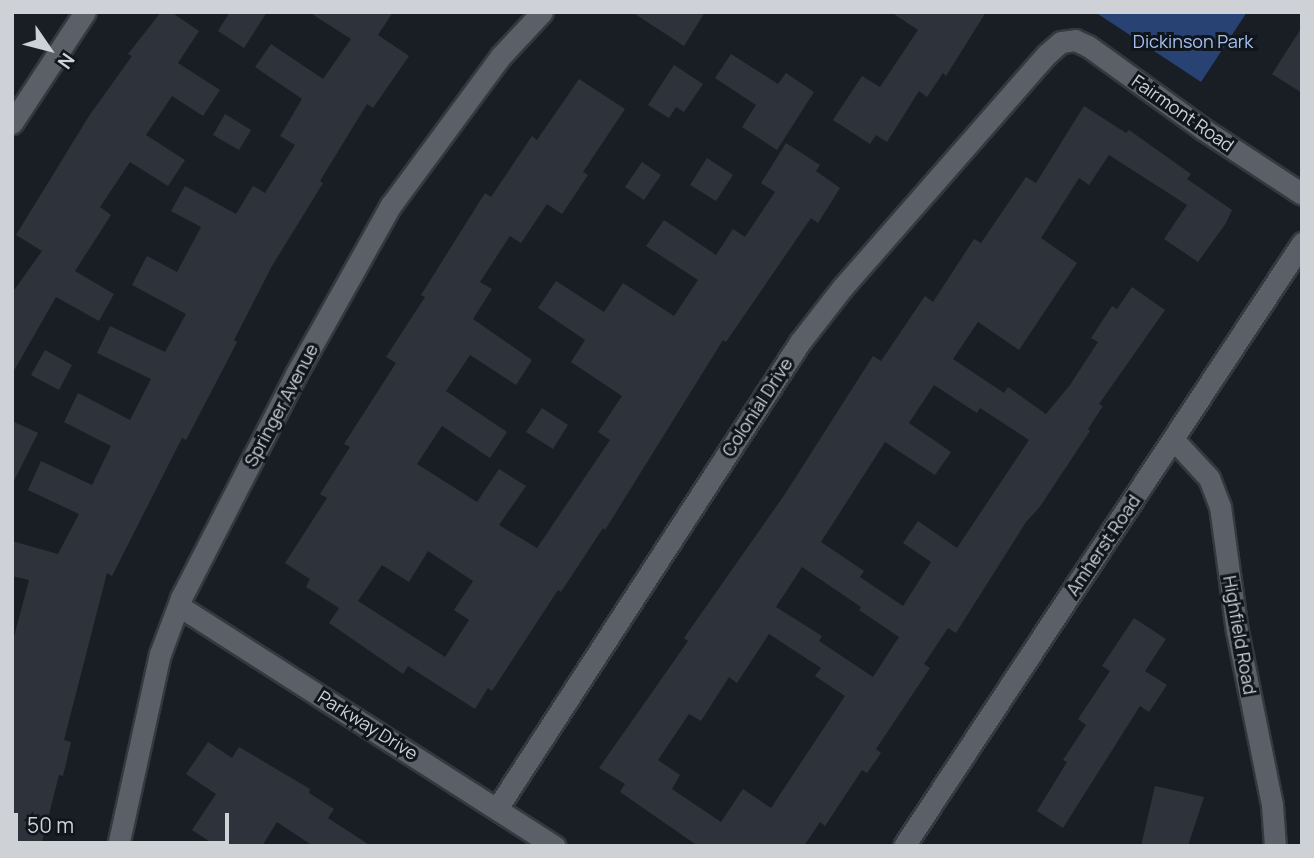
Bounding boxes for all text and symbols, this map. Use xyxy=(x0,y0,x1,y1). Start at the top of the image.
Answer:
north arrow xyxy=(14,14,84,84)
park label: Dickinson Park xyxy=(1133,30,1253,52)
text: N xyxy=(52,48,81,74)
street label: Fairmont Road xyxy=(1128,70,1238,156)
street label: Springer Avenue xyxy=(240,340,322,470)
street label: Colonial Drive xyxy=(717,354,797,460)
street label: Amherst Road xyxy=(1061,490,1145,600)
street label: Highfield Road xyxy=(1219,574,1261,696)
street label: Parkway Drive xyxy=(314,686,422,764)
scale bar xyxy=(18,798,233,842)
text: 50 m xyxy=(27,811,74,839)

